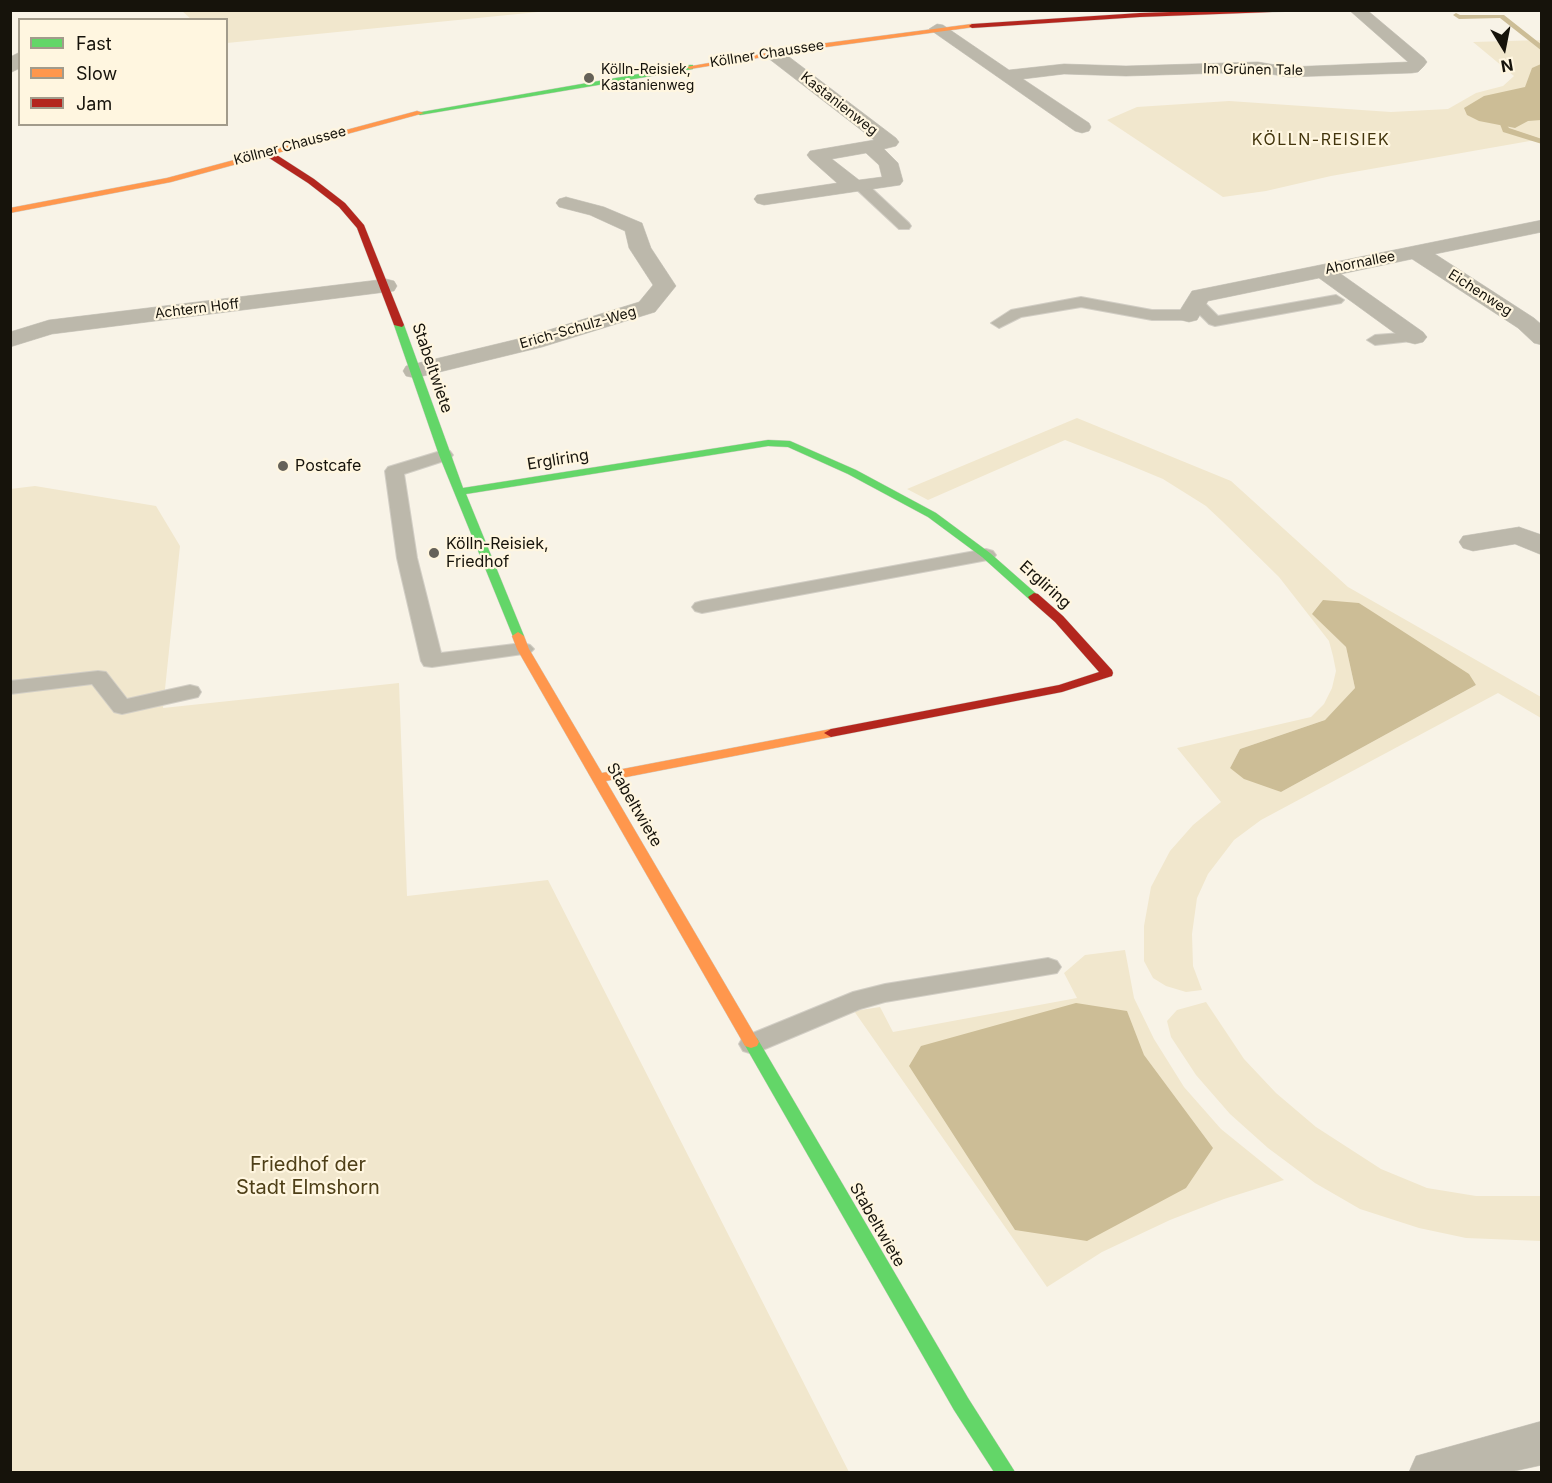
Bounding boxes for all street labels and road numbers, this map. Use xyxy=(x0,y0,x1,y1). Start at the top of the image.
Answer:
street label: Köllner Chaussee xyxy=(709,37,825,71)
street label: Im Grünen Tale xyxy=(1203,61,1303,79)
street label: Kastanienweg xyxy=(797,69,881,139)
street label: Köllner Chaussee xyxy=(232,123,348,169)
street label: Ahornallee xyxy=(1324,248,1396,278)
street label: Eichenweg xyxy=(1445,266,1515,320)
street label: Achtern Hoff xyxy=(154,295,240,323)
street label: Erich-Schulz-Weg xyxy=(518,303,638,353)
street label: Stabeltwiete xyxy=(408,320,456,416)
street label: Ergliring xyxy=(526,446,590,474)
street label: Ergliring xyxy=(1015,557,1075,613)
street label: Stabeltwiete xyxy=(602,760,666,850)
street label: Stabeltwiete xyxy=(845,1180,909,1270)

